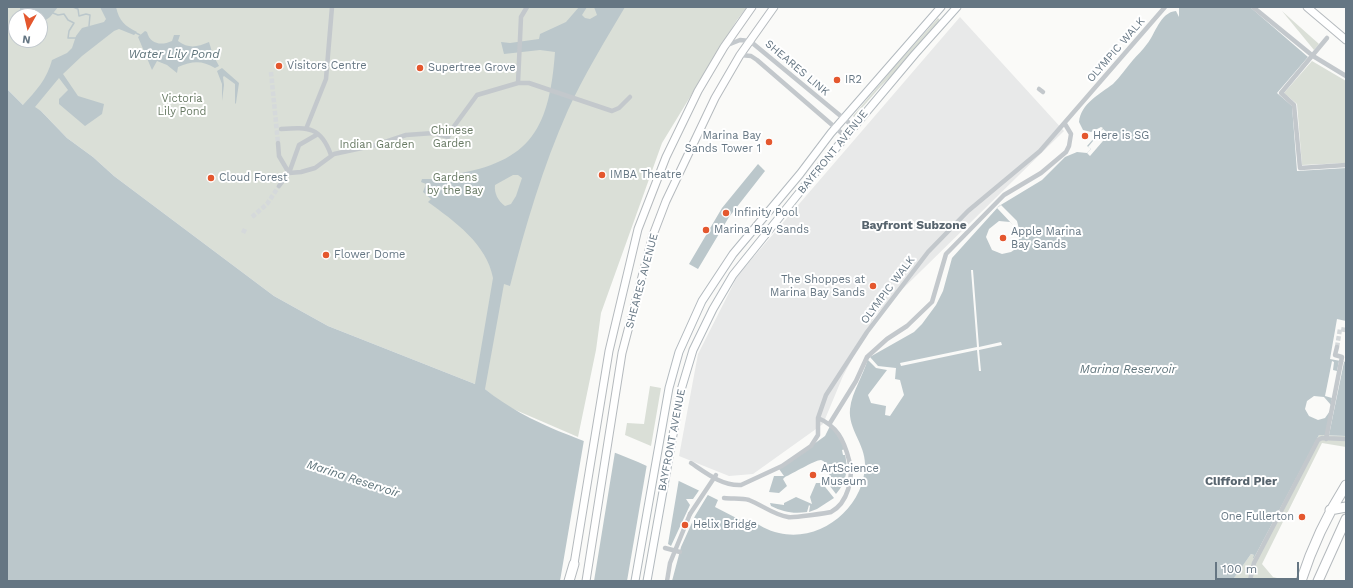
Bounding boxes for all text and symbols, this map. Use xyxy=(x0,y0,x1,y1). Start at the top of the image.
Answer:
north arrow xyxy=(8,8,48,48)
street label: OLYMPIC WALK xyxy=(1084,15,1148,85)
text: N xyxy=(21,32,31,46)
street label: SHEARES LINK xyxy=(762,37,832,99)
water label: Water Lily Pond xyxy=(128,47,220,61)
place label: Visitors Centre xyxy=(287,59,367,73)
marker: Visitors Centre xyxy=(274,61,284,71)
place label: Supertree Grove xyxy=(428,61,515,75)
marker: Supertree Grove xyxy=(415,63,425,73)
place label: IR2 xyxy=(845,73,862,87)
marker: IR2 xyxy=(832,75,842,85)
park label: Victoria Lily Pond xyxy=(158,92,206,118)
street label: BAYFRONT AVENUE xyxy=(795,107,871,197)
park label: Chinese Garden xyxy=(431,124,473,150)
place label: Marina Bay Sands Tower 1 xyxy=(685,129,761,155)
place label: Here is SG xyxy=(1093,129,1149,143)
marker: Here is SG xyxy=(1080,131,1090,141)
marker: Marina Bay Sands Tower 1 xyxy=(764,137,774,147)
park label: Indian Garden xyxy=(339,138,415,152)
place label: IMBA Theatre xyxy=(610,168,682,182)
marker: IMBA Theatre xyxy=(597,170,607,180)
place label: Cloud Forest xyxy=(219,171,288,185)
park label: Gardens by the Bay xyxy=(427,171,483,197)
marker: Cloud Forest xyxy=(206,173,216,183)
place label: Infinity Pool xyxy=(734,206,798,220)
marker: Infinity Pool xyxy=(721,208,731,218)
district label: Bayfront Subzone xyxy=(861,218,967,232)
place label: Marina Bay Sands xyxy=(714,223,809,237)
marker: Marina Bay Sands xyxy=(701,225,711,235)
place label: Apple Marina Bay Sands xyxy=(1011,225,1082,251)
street label: SHEARES AVENUE xyxy=(623,232,661,330)
marker: Apple Marina Bay Sands xyxy=(998,233,1008,243)
place label: Flower Dome xyxy=(334,248,405,262)
marker: Flower Dome xyxy=(321,250,331,260)
street label: OLYMPIC WALK xyxy=(858,254,918,326)
place label: The Shoppes at Marina Bay Sands xyxy=(770,273,865,299)
marker: The Shoppes at Marina Bay Sands xyxy=(868,281,878,291)
water label: Marina Reservoir xyxy=(1080,362,1176,376)
street label: BAYFRONT AVENUE xyxy=(656,388,688,492)
water label: Marina Reservoir xyxy=(305,457,401,501)
place label: ArtScience Museum xyxy=(821,462,879,488)
marker: ArtScience Museum xyxy=(808,470,818,480)
district label: Clifford Pier xyxy=(1205,474,1277,488)
place label: One Fullerton xyxy=(1221,510,1294,524)
marker: One Fullerton xyxy=(1297,512,1307,522)
place label: Helix Bridge xyxy=(693,518,757,532)
marker: Helix Bridge xyxy=(680,520,690,530)
scale bar xyxy=(1217,554,1301,580)
text: 100 m xyxy=(1222,562,1257,576)

